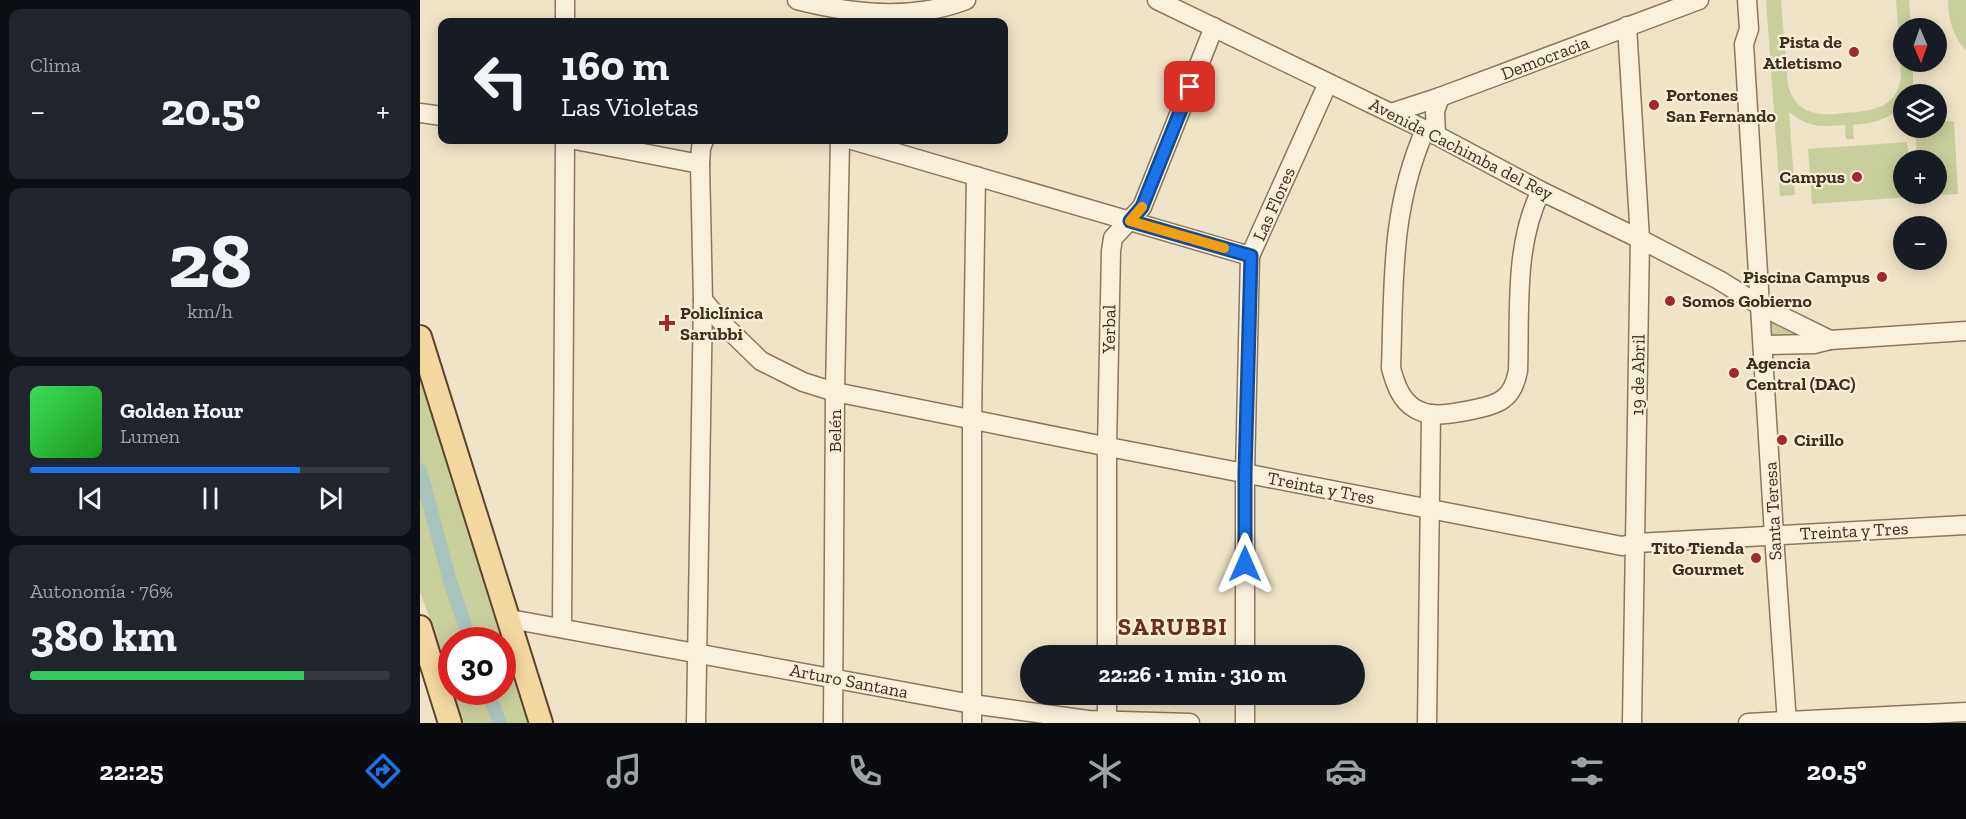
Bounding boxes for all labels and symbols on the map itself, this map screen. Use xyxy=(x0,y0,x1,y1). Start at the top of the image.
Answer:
north arrow xyxy=(1893,18,1947,72)
street label: Democracia xyxy=(1498,31,1592,85)
place label: Pista de Atletismo xyxy=(1763,31,1843,74)
marker: Pista de Atletismo xyxy=(1847,45,1861,59)
pin xyxy=(1164,61,1215,112)
place label: Portones San Fernando xyxy=(1666,84,1776,127)
street label: Avenida Cachimba del Rey xyxy=(1365,93,1557,205)
marker: Portones San Fernando xyxy=(1647,98,1661,112)
street label: Las Flores xyxy=(1248,164,1300,244)
place label: Campus xyxy=(1779,166,1845,188)
marker: Campus xyxy=(1850,170,1864,184)
place label: Piscina Campus xyxy=(1743,266,1870,288)
marker: Piscina Campus xyxy=(1875,270,1889,284)
place label: Somos Gobierno xyxy=(1682,290,1813,312)
marker: Somos Gobierno xyxy=(1663,294,1677,308)
place label: Policlínica Sarubbi xyxy=(680,302,763,345)
street label: Yerbal xyxy=(1098,304,1120,355)
marker: Policlínica Sarubbi xyxy=(658,314,676,332)
street label: 19 de Abril xyxy=(1626,334,1650,416)
place label: Agencia Central (DAC) xyxy=(1746,352,1856,395)
marker: Agencia Central (DAC) xyxy=(1727,366,1741,380)
street label: Belén xyxy=(824,409,846,452)
place label: Cirillo xyxy=(1794,429,1845,451)
marker: Cirillo xyxy=(1775,433,1789,447)
street label: Santa Teresa xyxy=(1759,461,1787,561)
street label: Treinta y Tres xyxy=(1266,467,1377,509)
street label: Treinta y Tres xyxy=(1799,517,1909,545)
position arrow xyxy=(1213,532,1277,596)
place label: Tito Tienda Gourmet xyxy=(1651,537,1745,580)
marker: Tito Tienda Gourmet xyxy=(1749,551,1763,565)
district label: SARUBBI xyxy=(1118,612,1228,641)
speed limit sign: 30 xyxy=(438,627,516,705)
street label: Arturo Santana xyxy=(788,659,910,703)

